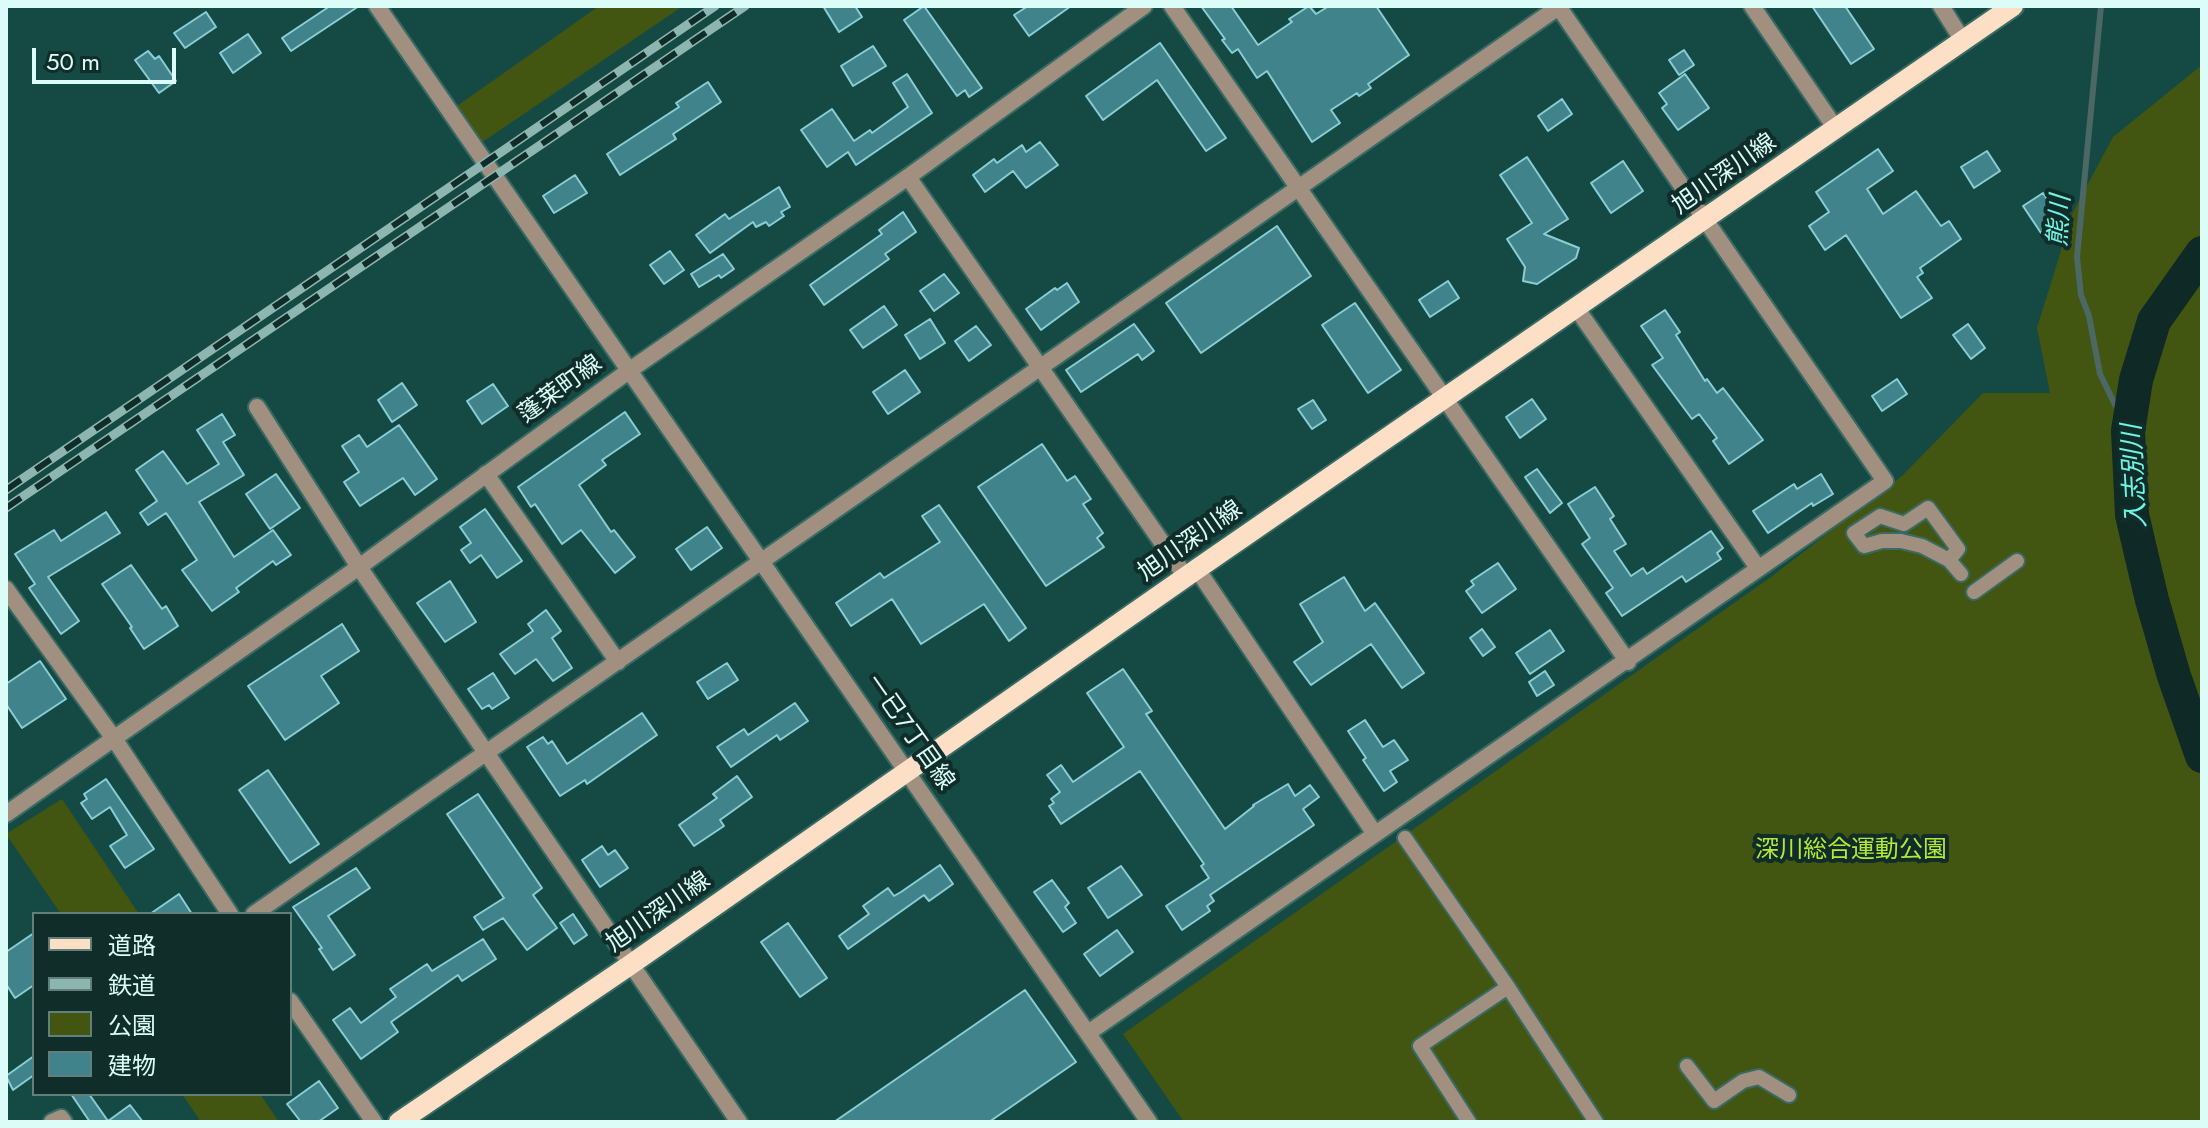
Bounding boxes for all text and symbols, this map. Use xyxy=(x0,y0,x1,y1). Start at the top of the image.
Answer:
scale bar xyxy=(36,32,180,82)
text: 50 m xyxy=(46,44,100,79)
street label: 旭川深川線 xyxy=(1668,129,1782,221)
water label: 熊川 xyxy=(2044,194,2078,248)
street label: 蓬莱町線 xyxy=(514,350,608,430)
water label: 入志別川 xyxy=(2118,423,2154,529)
street label: 旭川深川線 xyxy=(1134,496,1248,588)
street label: 一已７丁目線 xyxy=(859,670,959,796)
park label: 深川総合運動公園 xyxy=(1755,837,1947,865)
street label: 旭川深川線 xyxy=(602,867,716,959)
legend xyxy=(32,912,292,1096)
text: 道路 xyxy=(108,928,156,963)
text: 鉄道 xyxy=(108,968,156,1003)
text: 公園 xyxy=(108,1008,156,1043)
text: 建物 xyxy=(108,1048,156,1083)

